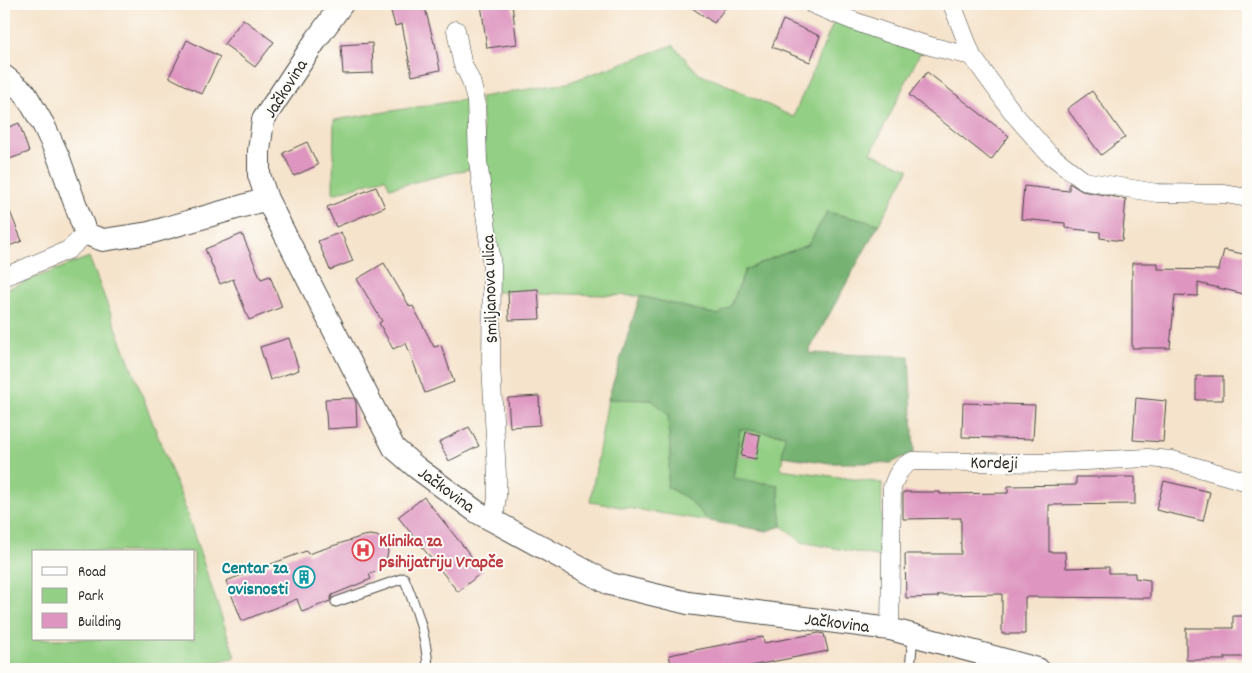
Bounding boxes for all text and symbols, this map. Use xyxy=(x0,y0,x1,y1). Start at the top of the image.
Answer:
street label: Jačkovina xyxy=(259,55,315,124)
street label: Smiljanova ulica xyxy=(477,234,506,344)
street label: Kordeji xyxy=(970,452,1018,477)
street label: Jačkovina xyxy=(412,462,480,521)
place label: Klinika za psihijatriju Vrapče xyxy=(379,530,503,576)
hospital icon: Klinika za psihijatriju Vrapče xyxy=(351,538,375,562)
legend xyxy=(32,550,195,640)
place label: Centar za ovisnosti xyxy=(222,557,289,603)
text: Road xyxy=(78,562,106,584)
building icon: Centar za ovisnosti xyxy=(292,565,316,589)
text: Park xyxy=(78,586,104,608)
street label: Jačkovina xyxy=(803,608,871,641)
text: Building xyxy=(78,612,121,634)

